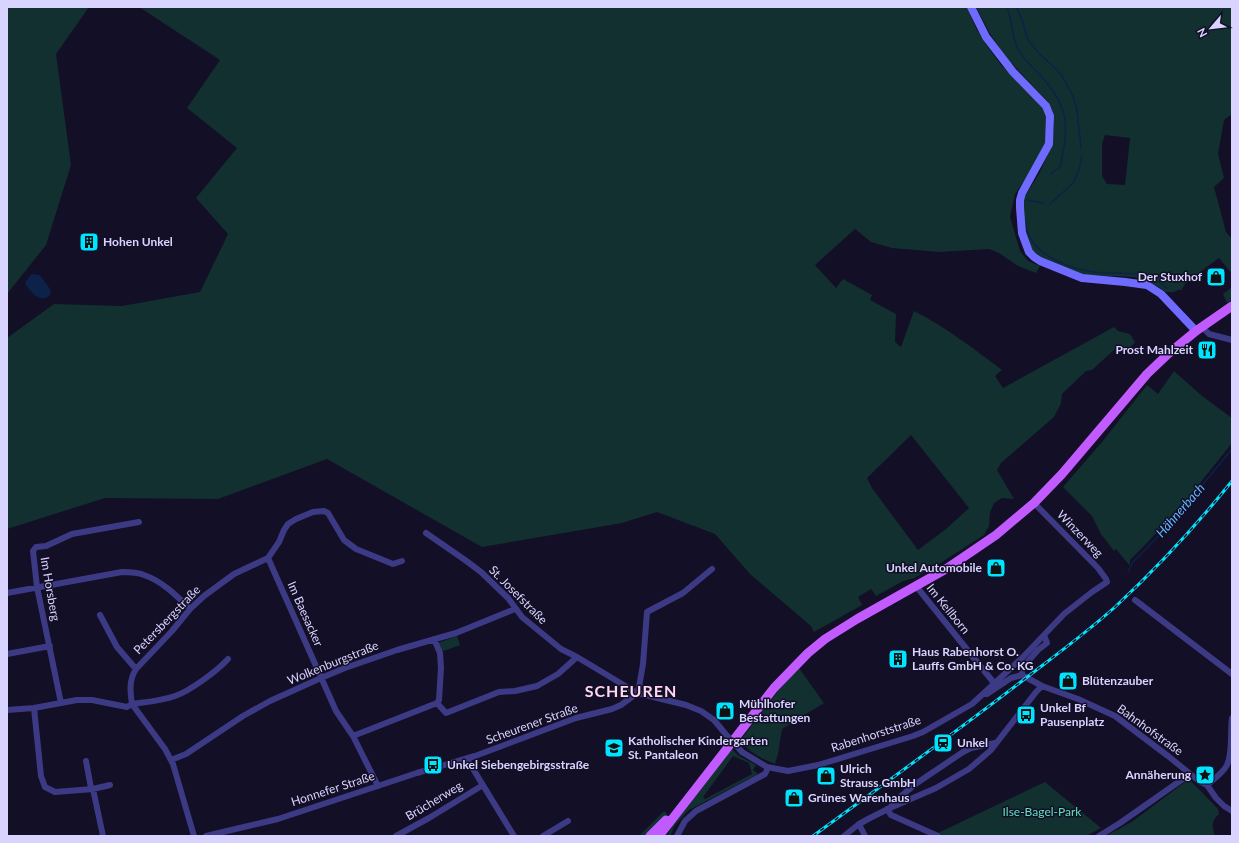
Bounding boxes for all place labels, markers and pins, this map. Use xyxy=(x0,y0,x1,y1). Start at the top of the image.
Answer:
building icon: Hohen Unkel xyxy=(78,231,100,253)
place label: Hohen Unkel xyxy=(103,234,173,249)
shop icon: Der Stuxhof xyxy=(1205,266,1227,288)
place label: Der Stuxhof xyxy=(1138,269,1203,284)
restaurant icon: Prost Mahlzeit xyxy=(1196,339,1218,361)
place label: Prost Mahlzeit xyxy=(1115,342,1194,357)
shop icon: Unkel Automobile xyxy=(985,557,1007,579)
place label: Unkel Automobile xyxy=(886,560,983,575)
place label: Haus Rabenhorst O. Lauffs GmbH & Co. KG xyxy=(912,644,1034,673)
building icon: Haus Rabenhorst O. Lauffs GmbH & Co. KG xyxy=(887,648,909,670)
shop icon: Blütenzauber xyxy=(1057,670,1079,692)
place label: Blütenzauber xyxy=(1082,673,1154,688)
place label: Mühlhofer Bestattungen xyxy=(739,696,811,725)
shop icon: Mühlhofer Bestattungen xyxy=(714,700,736,722)
place label: Unkel Bf Pausenplatz xyxy=(1040,700,1105,729)
bus stop icon: Unkel Bf Pausenplatz xyxy=(1015,704,1037,726)
station icon: Unkel xyxy=(932,732,954,754)
place label: Katholischer Kindergarten St. Pantaleon xyxy=(628,733,768,762)
place label: Unkel xyxy=(957,735,988,750)
school or university icon: Katholischer Kindergarten St. Pantaleon xyxy=(603,737,625,759)
bus stop icon: Unkel Siebengebirgsstraße xyxy=(422,754,444,776)
place label: Unkel Siebengebirgsstraße xyxy=(447,757,590,772)
place label: Ulrich Strauss GmbH xyxy=(840,761,916,790)
place icon: Annäherung xyxy=(1194,764,1216,786)
shop icon: Ulrich Strauss GmbH xyxy=(815,765,837,787)
place label: Annäherung xyxy=(1125,767,1192,782)
shop icon: Grünes Warenhaus xyxy=(783,787,805,809)
place label: Grünes Warenhaus xyxy=(808,790,910,805)

